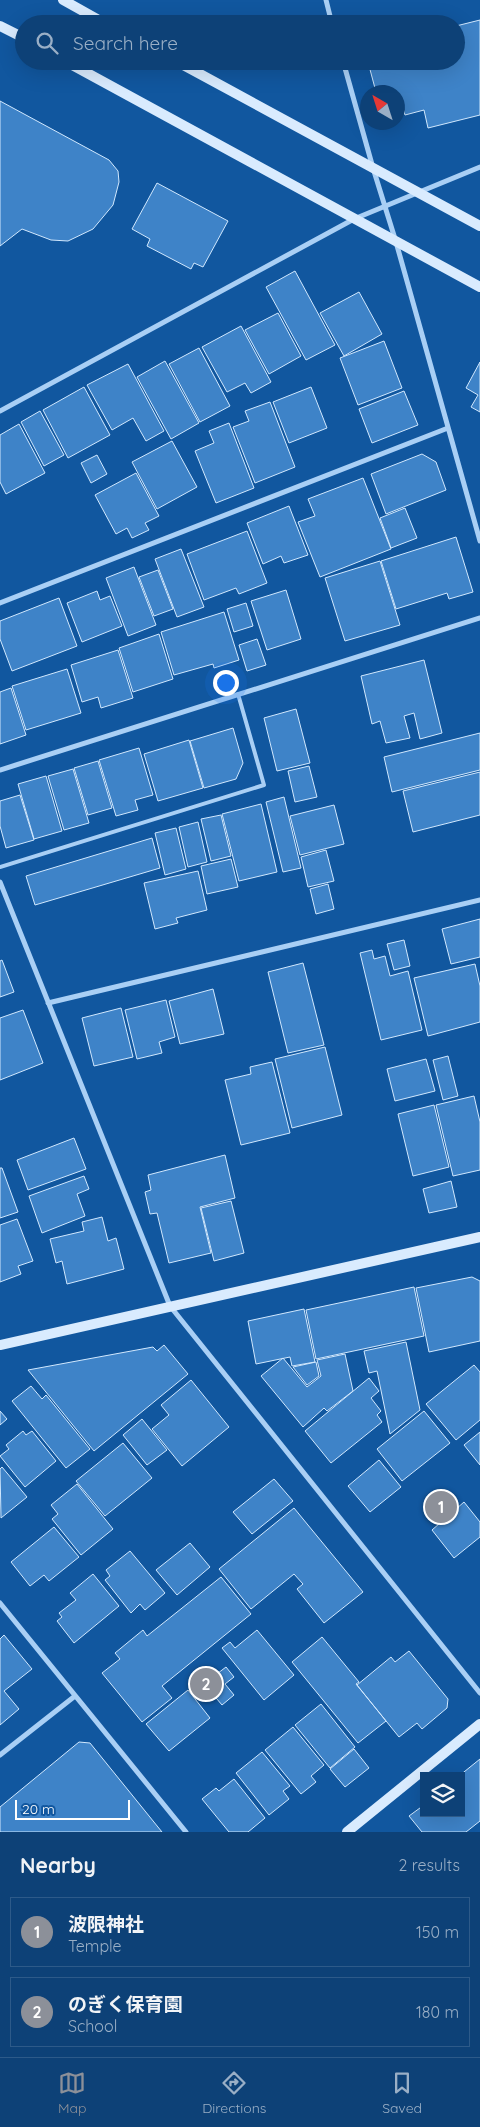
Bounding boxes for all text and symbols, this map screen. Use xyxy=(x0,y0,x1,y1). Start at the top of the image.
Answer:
search box xyxy=(15,15,465,70)
icon: search xyxy=(33,29,61,57)
text: Search here xyxy=(73,31,178,55)
north arrow xyxy=(360,85,405,130)
your location xyxy=(213,670,239,696)
pin: 1 xyxy=(425,1488,457,1526)
pin: 2 xyxy=(190,1665,222,1703)
map controls xyxy=(420,1772,465,1817)
button: layers xyxy=(420,1772,465,1817)
scale bar xyxy=(15,1797,130,1820)
text: 20 m xyxy=(22,1800,55,1818)
text: Nearby xyxy=(20,1852,96,1878)
text: 2 results xyxy=(398,1855,460,1875)
text: 波限神社 xyxy=(68,1912,144,1936)
text: 1 xyxy=(34,1922,40,1942)
text: 150 m xyxy=(416,1922,459,1942)
text: Temple xyxy=(68,1936,122,1956)
text: のぎく保育園 xyxy=(68,1992,182,2016)
text: 2 xyxy=(32,2002,42,2022)
text: 180 m xyxy=(416,2002,459,2022)
text: School xyxy=(68,2016,117,2036)
tab: Map xyxy=(58,2069,86,2117)
tab: Directions xyxy=(202,2069,266,2117)
tab: Saved xyxy=(382,2069,422,2117)

